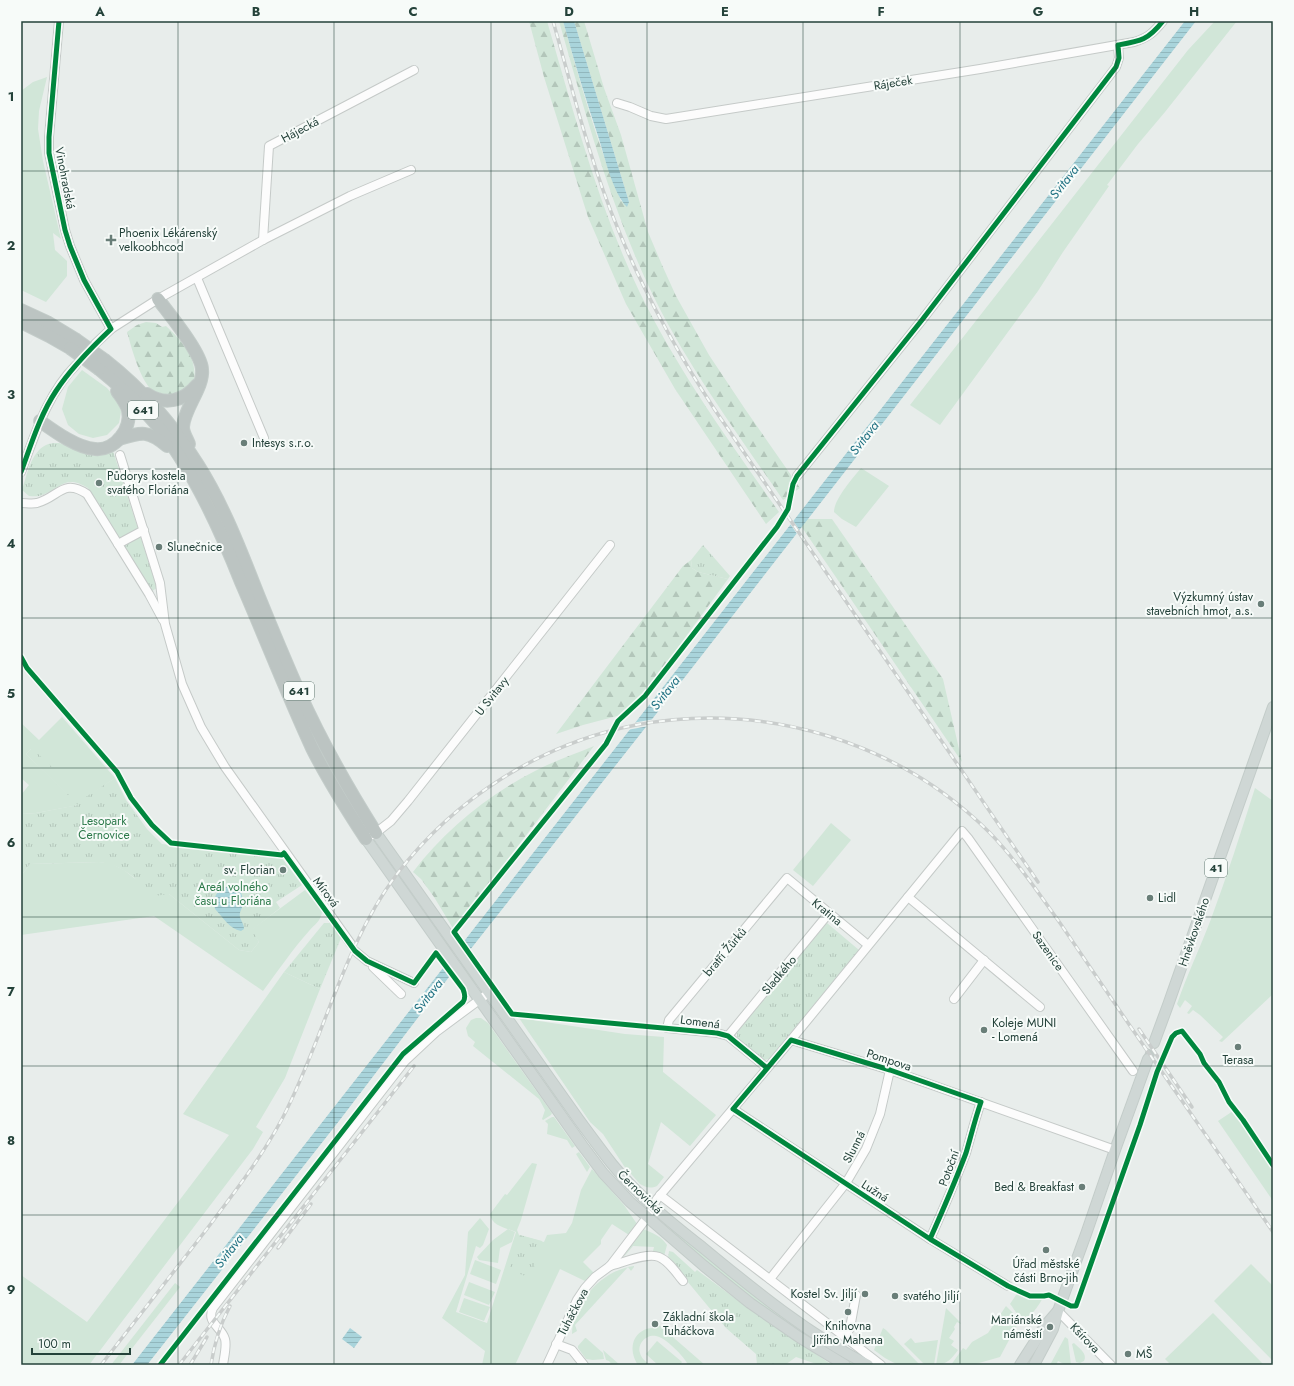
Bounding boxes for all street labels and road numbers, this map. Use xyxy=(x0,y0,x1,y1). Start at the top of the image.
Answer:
street label: Ráječek xyxy=(872,71,914,95)
street label: Hájecká xyxy=(278,112,322,147)
street label: Vinohradská xyxy=(50,145,80,211)
road number: 641 xyxy=(128,401,158,419)
street label: U Svitavy xyxy=(471,672,514,720)
road number: 641 xyxy=(284,682,314,700)
road number: 41 xyxy=(1205,859,1227,877)
street label: Mírová xyxy=(309,873,344,911)
street label: Kratina xyxy=(808,894,846,930)
street label: Hněvkovského xyxy=(1174,895,1214,969)
street label: bratří Žůrků xyxy=(699,924,751,980)
street label: Sazenice xyxy=(1028,927,1068,975)
street label: Sladkého xyxy=(757,951,801,998)
street label: Lomená xyxy=(679,1011,721,1033)
street label: Pompova xyxy=(864,1044,914,1076)
street label: Slunná xyxy=(838,1128,870,1166)
street label: Potoční xyxy=(934,1147,964,1189)
street label: Černovická xyxy=(613,1166,667,1218)
street label: Lužná xyxy=(858,1176,892,1207)
street label: Tuháčkova xyxy=(553,1285,593,1339)
street label: Kšírova xyxy=(1066,1319,1104,1357)

